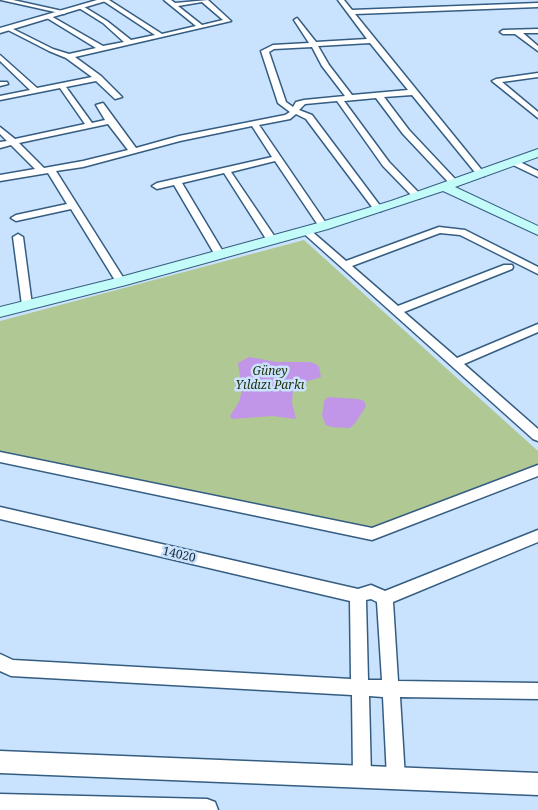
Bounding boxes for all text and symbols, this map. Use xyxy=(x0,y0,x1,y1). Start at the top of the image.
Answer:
park label: Güney Yıldızı Parkı xyxy=(236,365,304,393)
street label: 14020 xyxy=(161,544,197,566)

